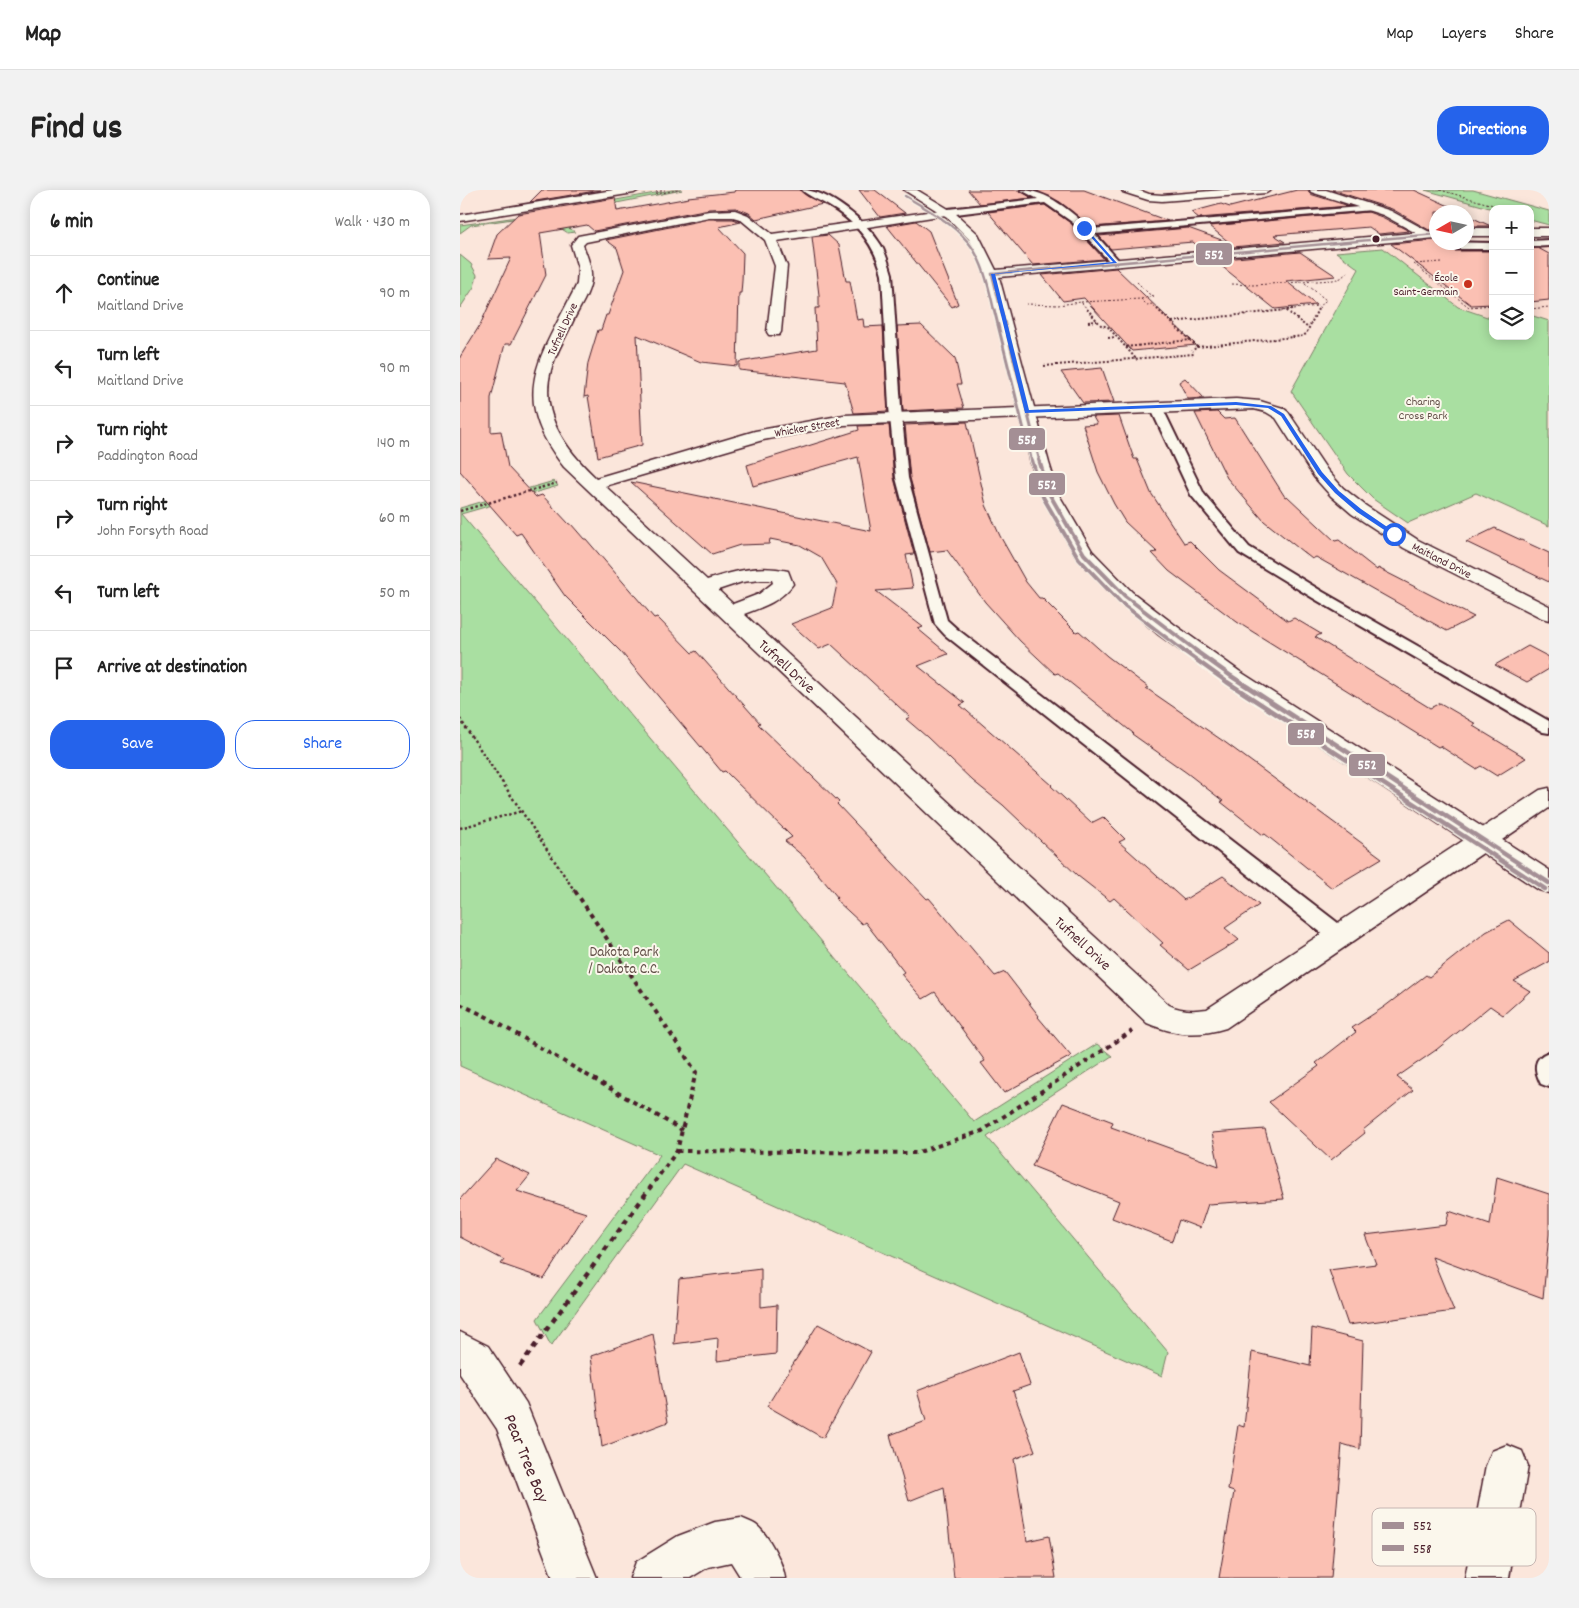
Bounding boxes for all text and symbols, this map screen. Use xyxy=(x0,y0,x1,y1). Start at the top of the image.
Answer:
text: Map xyxy=(25,18,61,52)
text: Map xyxy=(1386,22,1413,47)
text: Layers xyxy=(1441,22,1487,47)
text: Share xyxy=(1515,22,1554,47)
text: Find us xyxy=(30,105,122,155)
button: Directions xyxy=(1437,106,1549,155)
north arrow xyxy=(1429,205,1474,250)
map controls xyxy=(1489,205,1534,340)
button: + xyxy=(1489,205,1534,250)
text: 6 min xyxy=(50,208,93,238)
text: Walk · 430 m xyxy=(335,211,410,234)
route end xyxy=(1073,217,1096,240)
unlabelled marker xyxy=(1371,234,1381,244)
line badge: 552 xyxy=(1195,242,1233,266)
text: 552 xyxy=(1204,246,1224,266)
button: − xyxy=(1489,250,1534,295)
text: Continue xyxy=(97,268,159,295)
place label: École Saint-Germain xyxy=(1393,270,1458,301)
marker: École Saint-Germain xyxy=(1462,278,1474,290)
icon: ahead xyxy=(50,279,78,307)
text: 90 m xyxy=(379,282,410,305)
text: Maitland Drive xyxy=(97,295,183,318)
button: layers xyxy=(1489,295,1534,340)
street label: Tufnell Drive xyxy=(544,300,583,359)
text: Turn left xyxy=(97,343,160,370)
icon: left xyxy=(50,354,78,382)
text: 90 m xyxy=(379,357,410,380)
text: Maitland Drive xyxy=(97,370,183,393)
park label: Charing Cross Park xyxy=(1398,394,1448,425)
street label: Whicker Street xyxy=(773,414,842,443)
text: Turn right xyxy=(97,418,168,445)
line badge: 558 xyxy=(1008,427,1046,451)
icon: right xyxy=(50,429,78,457)
text: 558 xyxy=(1018,431,1037,451)
text: 140 m xyxy=(376,432,410,455)
text: Paddington Road xyxy=(97,445,198,468)
line badge: 552 xyxy=(1028,472,1066,496)
text: 552 xyxy=(1037,476,1057,496)
text: Turn right xyxy=(97,493,168,520)
icon: right xyxy=(50,504,78,532)
text: 60 m xyxy=(379,507,410,530)
text: John Forsyth Road xyxy=(97,520,209,543)
route start xyxy=(1383,523,1406,546)
street label: Maitland Drive xyxy=(1409,539,1474,584)
icon: left xyxy=(50,579,78,607)
text: Turn left xyxy=(97,580,160,607)
text: 50 m xyxy=(379,582,410,605)
street label: Tufnell Drive xyxy=(752,635,819,700)
icon: arrive xyxy=(50,654,78,682)
text: Arrive at destination xyxy=(97,655,247,682)
button: Save xyxy=(50,720,225,769)
button: Share xyxy=(235,720,410,769)
line badge: 558 xyxy=(1287,722,1325,746)
text: 558 xyxy=(1297,725,1316,745)
line badge: 552 xyxy=(1348,753,1386,777)
text: 552 xyxy=(1357,756,1377,776)
street label: Tufnell Drive xyxy=(1048,912,1115,977)
park label: Dakota Park / Dakota C.C. xyxy=(588,942,660,981)
street label: Pear Tree Bay xyxy=(496,1411,554,1508)
legend xyxy=(1372,1508,1536,1566)
text: 552 xyxy=(1413,1517,1432,1537)
text: 558 xyxy=(1413,1540,1432,1560)

